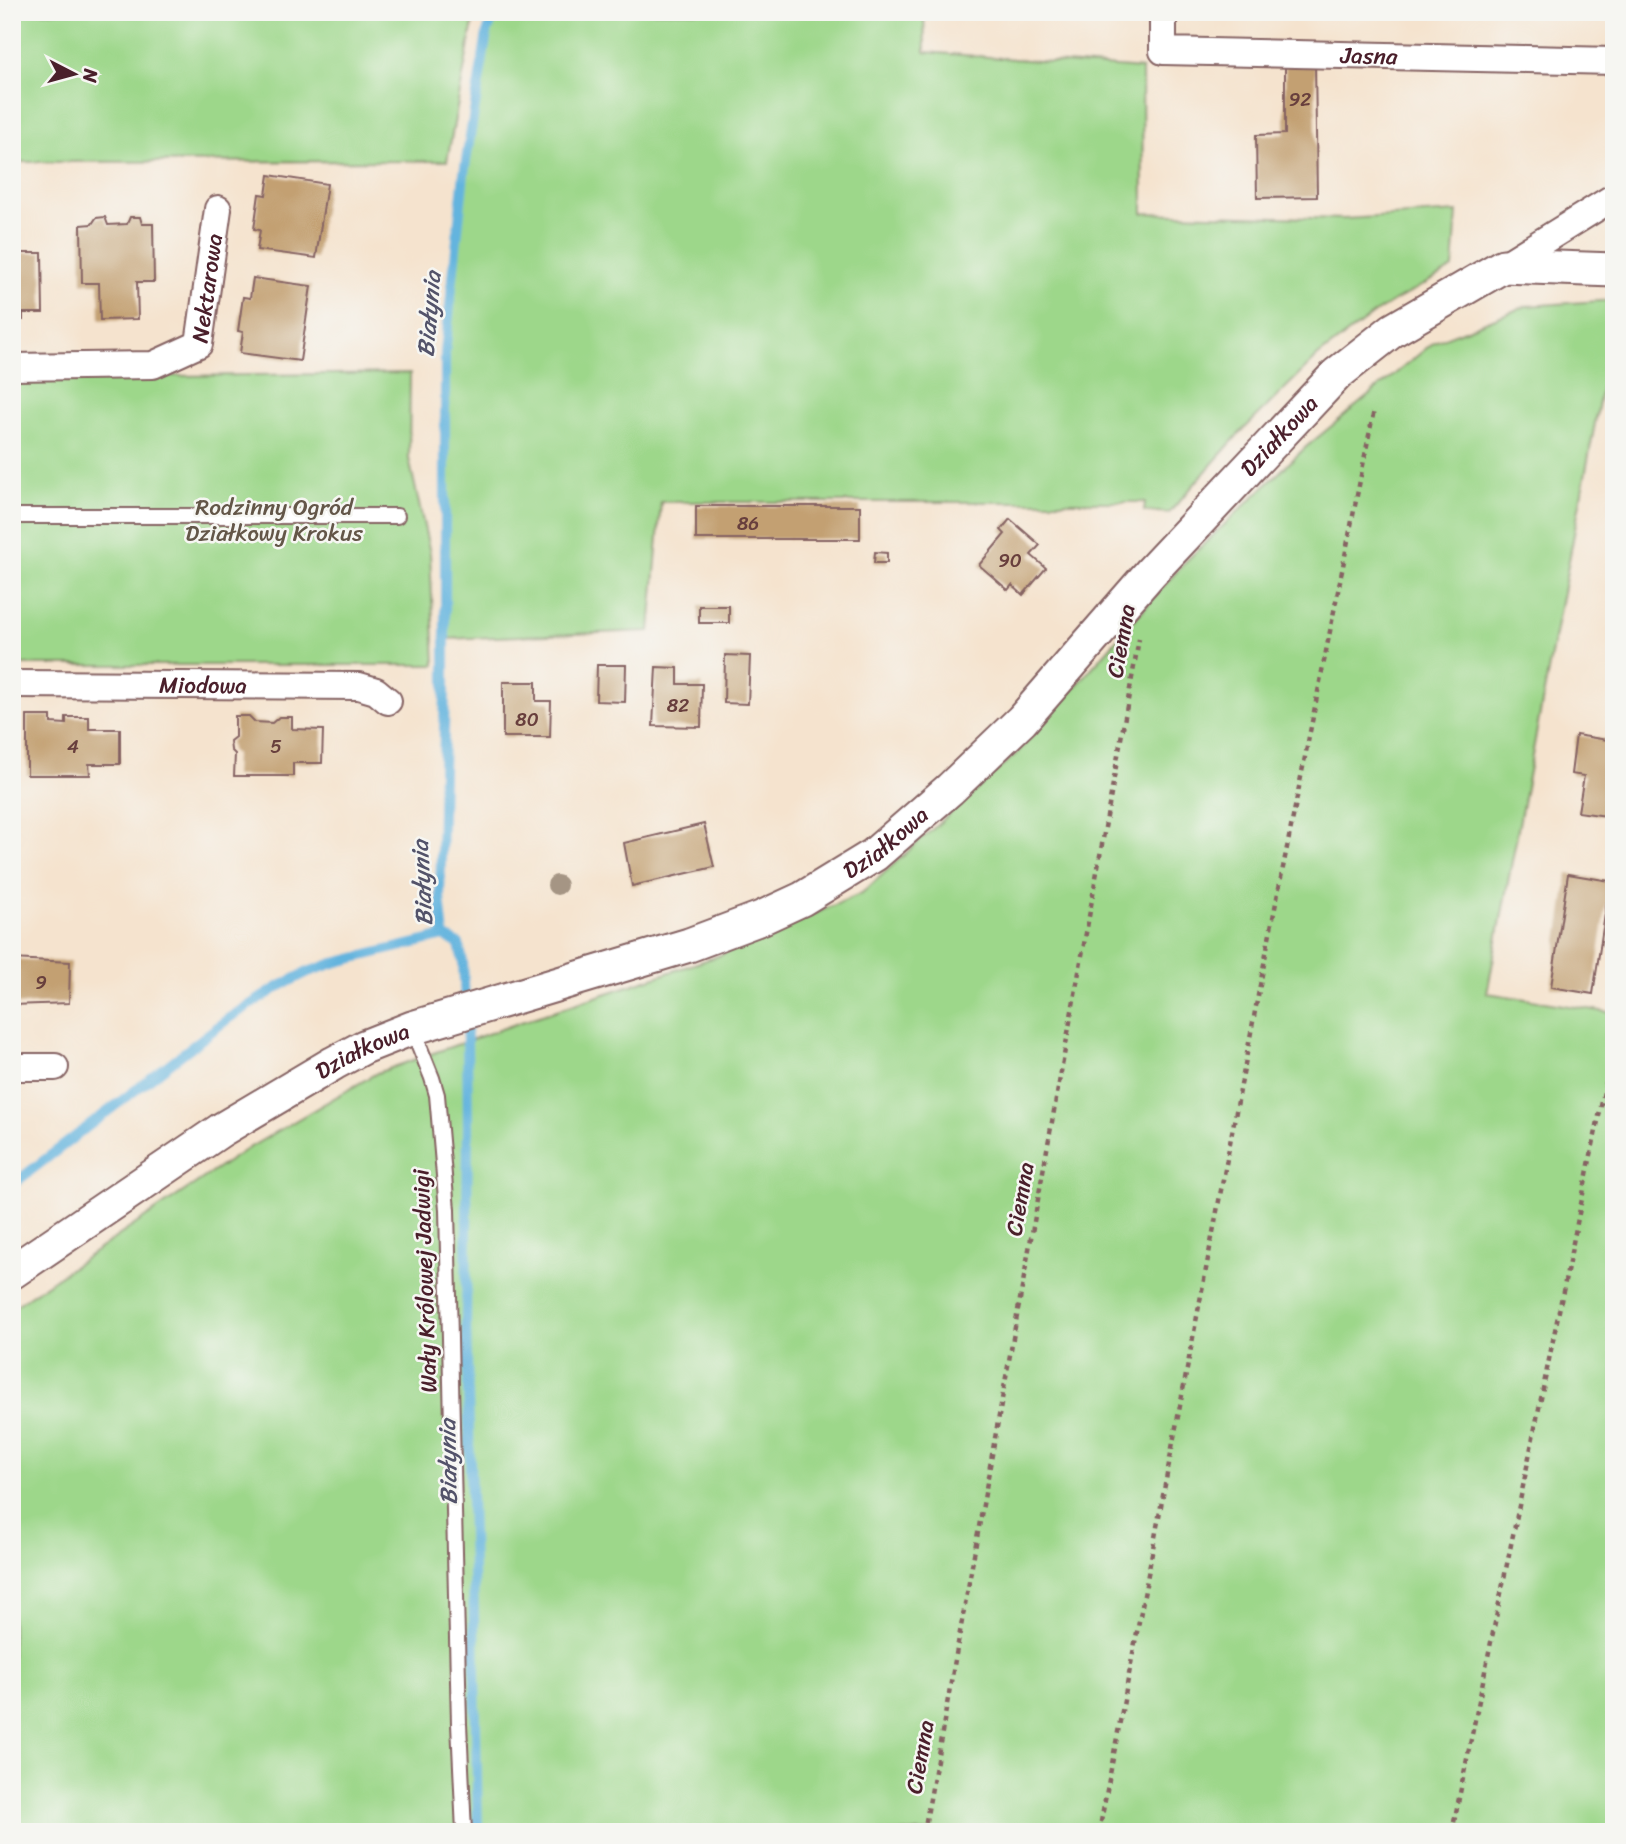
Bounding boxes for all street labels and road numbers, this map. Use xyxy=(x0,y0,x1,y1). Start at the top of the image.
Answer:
street label: Jasna xyxy=(1339,34,1398,77)
street label: Nektarowa xyxy=(179,231,235,345)
street label: Działkowa xyxy=(1229,385,1329,487)
street label: Ciemna xyxy=(1094,600,1148,681)
street label: Miodowa xyxy=(159,664,247,706)
street label: Działkowa xyxy=(834,795,938,890)
street label: Działkowa xyxy=(307,1010,416,1091)
street label: Ciemna xyxy=(993,1158,1047,1239)
street label: Wały Królowej Jadwigi xyxy=(401,1168,449,1394)
street label: Ciemna xyxy=(893,1716,947,1797)

